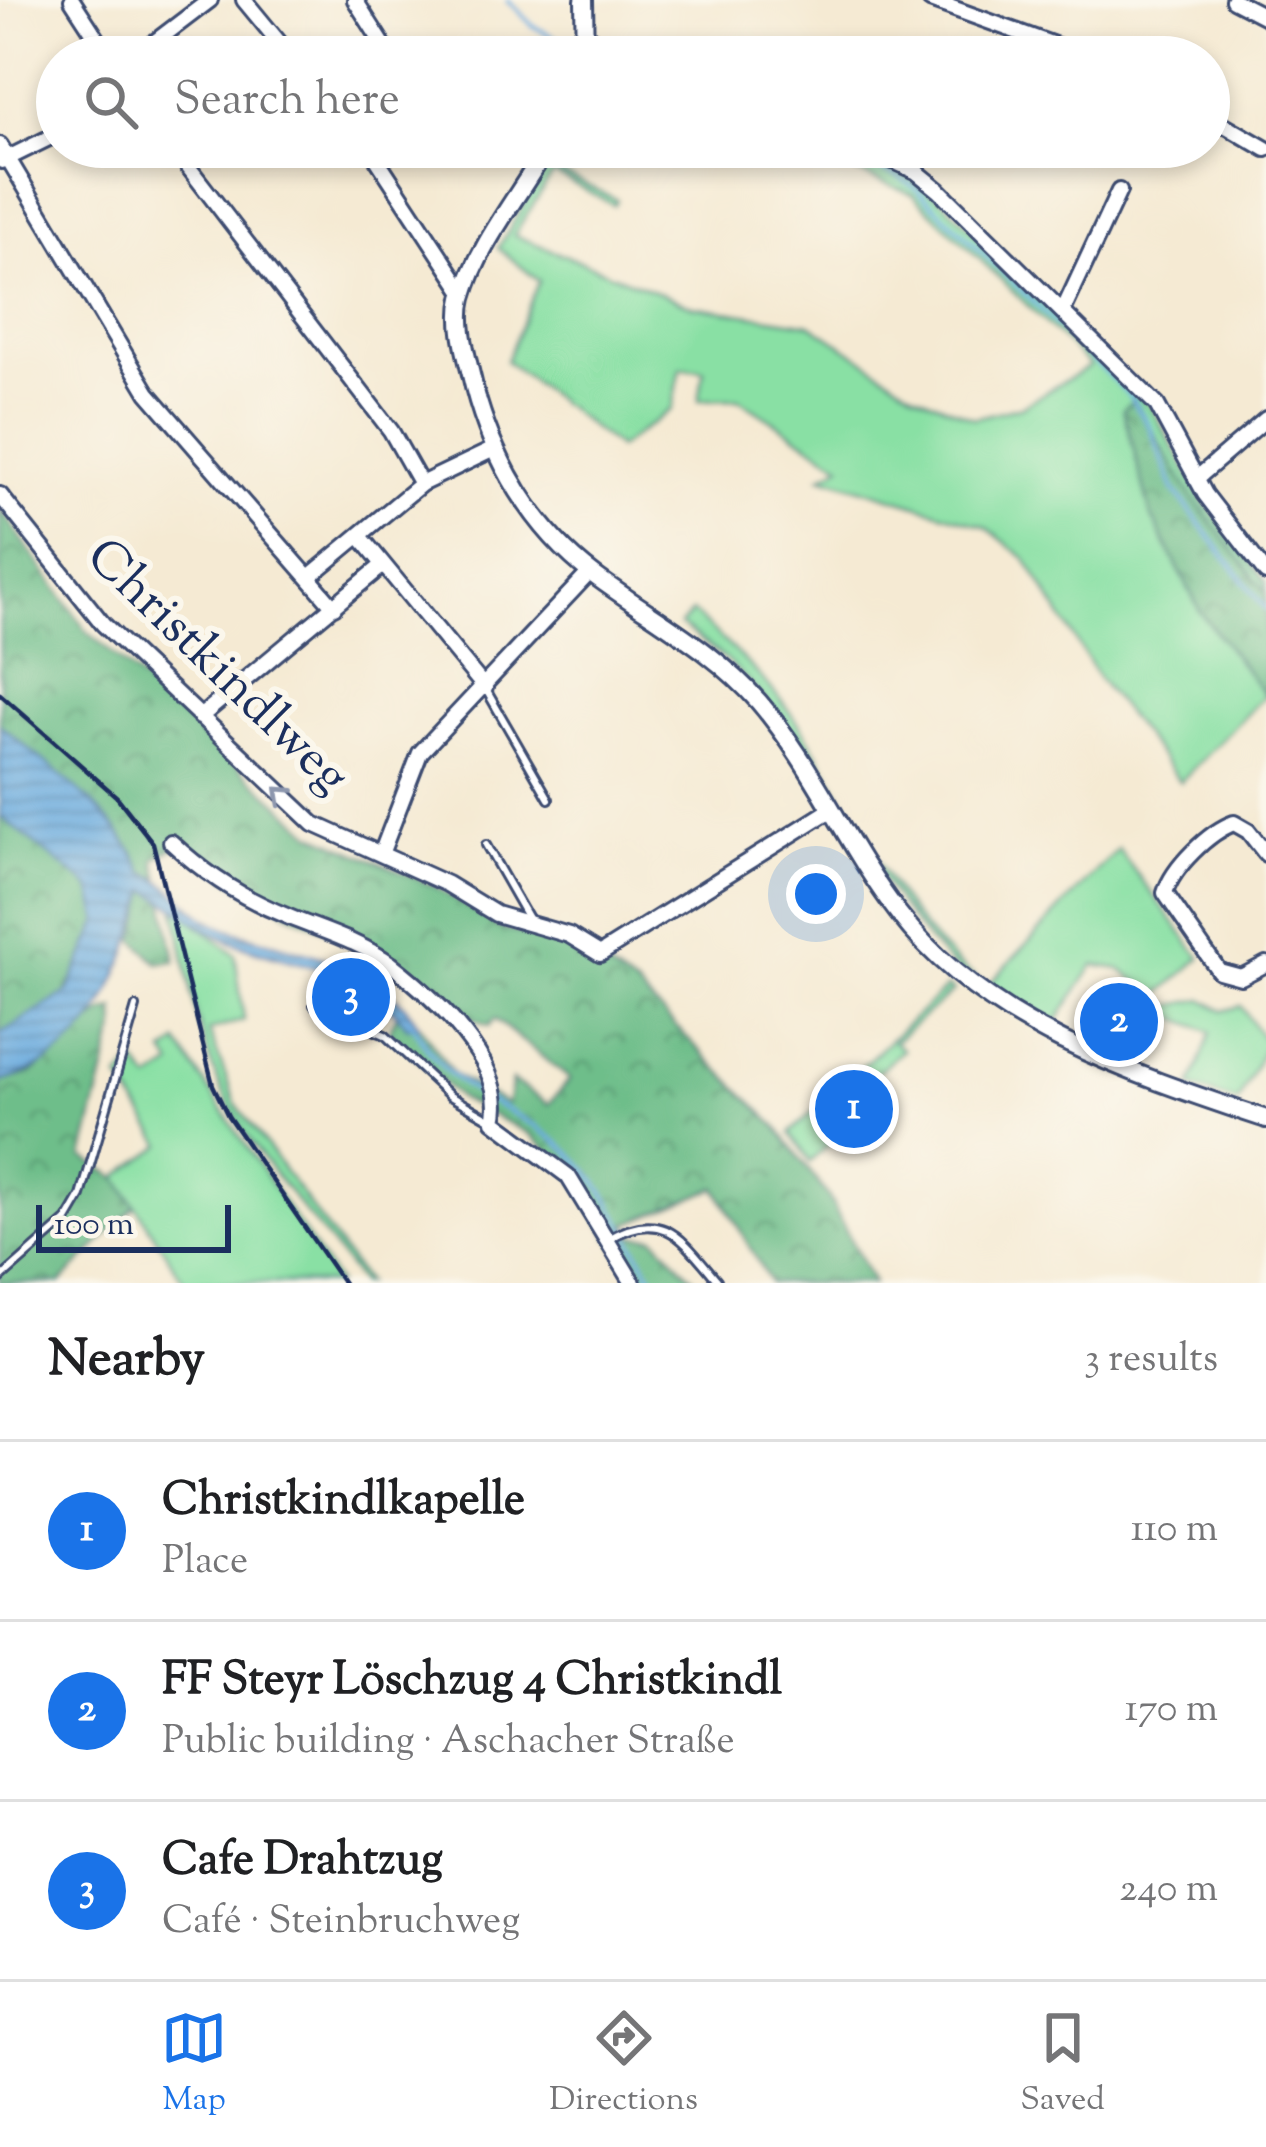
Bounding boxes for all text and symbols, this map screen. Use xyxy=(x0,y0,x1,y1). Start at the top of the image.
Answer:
search box xyxy=(36,36,1230,168)
icon: search xyxy=(78,69,144,135)
text: Search here xyxy=(174,70,400,135)
street label: Christkindlweg xyxy=(68,523,364,813)
one-way arrow xyxy=(274,786,296,808)
your location xyxy=(786,864,846,924)
pin: 3 xyxy=(312,952,390,1042)
pin: 2 xyxy=(1080,977,1158,1067)
pin: 1 xyxy=(815,1064,893,1154)
scale bar xyxy=(36,1199,231,1252)
text: 100 m xyxy=(54,1202,134,1250)
text: Nearby xyxy=(48,1325,205,1398)
text: 3 results xyxy=(1084,1333,1218,1389)
text: Christkindlkapelle xyxy=(162,1470,525,1535)
text: 1 xyxy=(80,1503,94,1559)
text: 110 m xyxy=(1131,1503,1218,1559)
text: Place xyxy=(162,1535,248,1591)
text: FF Steyr Löschzug 4 Christkindl xyxy=(162,1650,782,1715)
text: 2 xyxy=(78,1683,96,1739)
text: 170 m xyxy=(1125,1683,1218,1739)
text: Public building · Aschacher Straße xyxy=(162,1715,735,1771)
text: Cafe Drahtzug xyxy=(162,1830,443,1895)
text: 3 xyxy=(79,1863,95,1919)
text: 240 m xyxy=(1119,1863,1218,1919)
text: Café · Steinbruchweg xyxy=(162,1895,520,1951)
tab: Map xyxy=(161,2005,227,2125)
tab: Directions xyxy=(549,2005,698,2125)
tab: Saved xyxy=(1020,2005,1105,2125)

